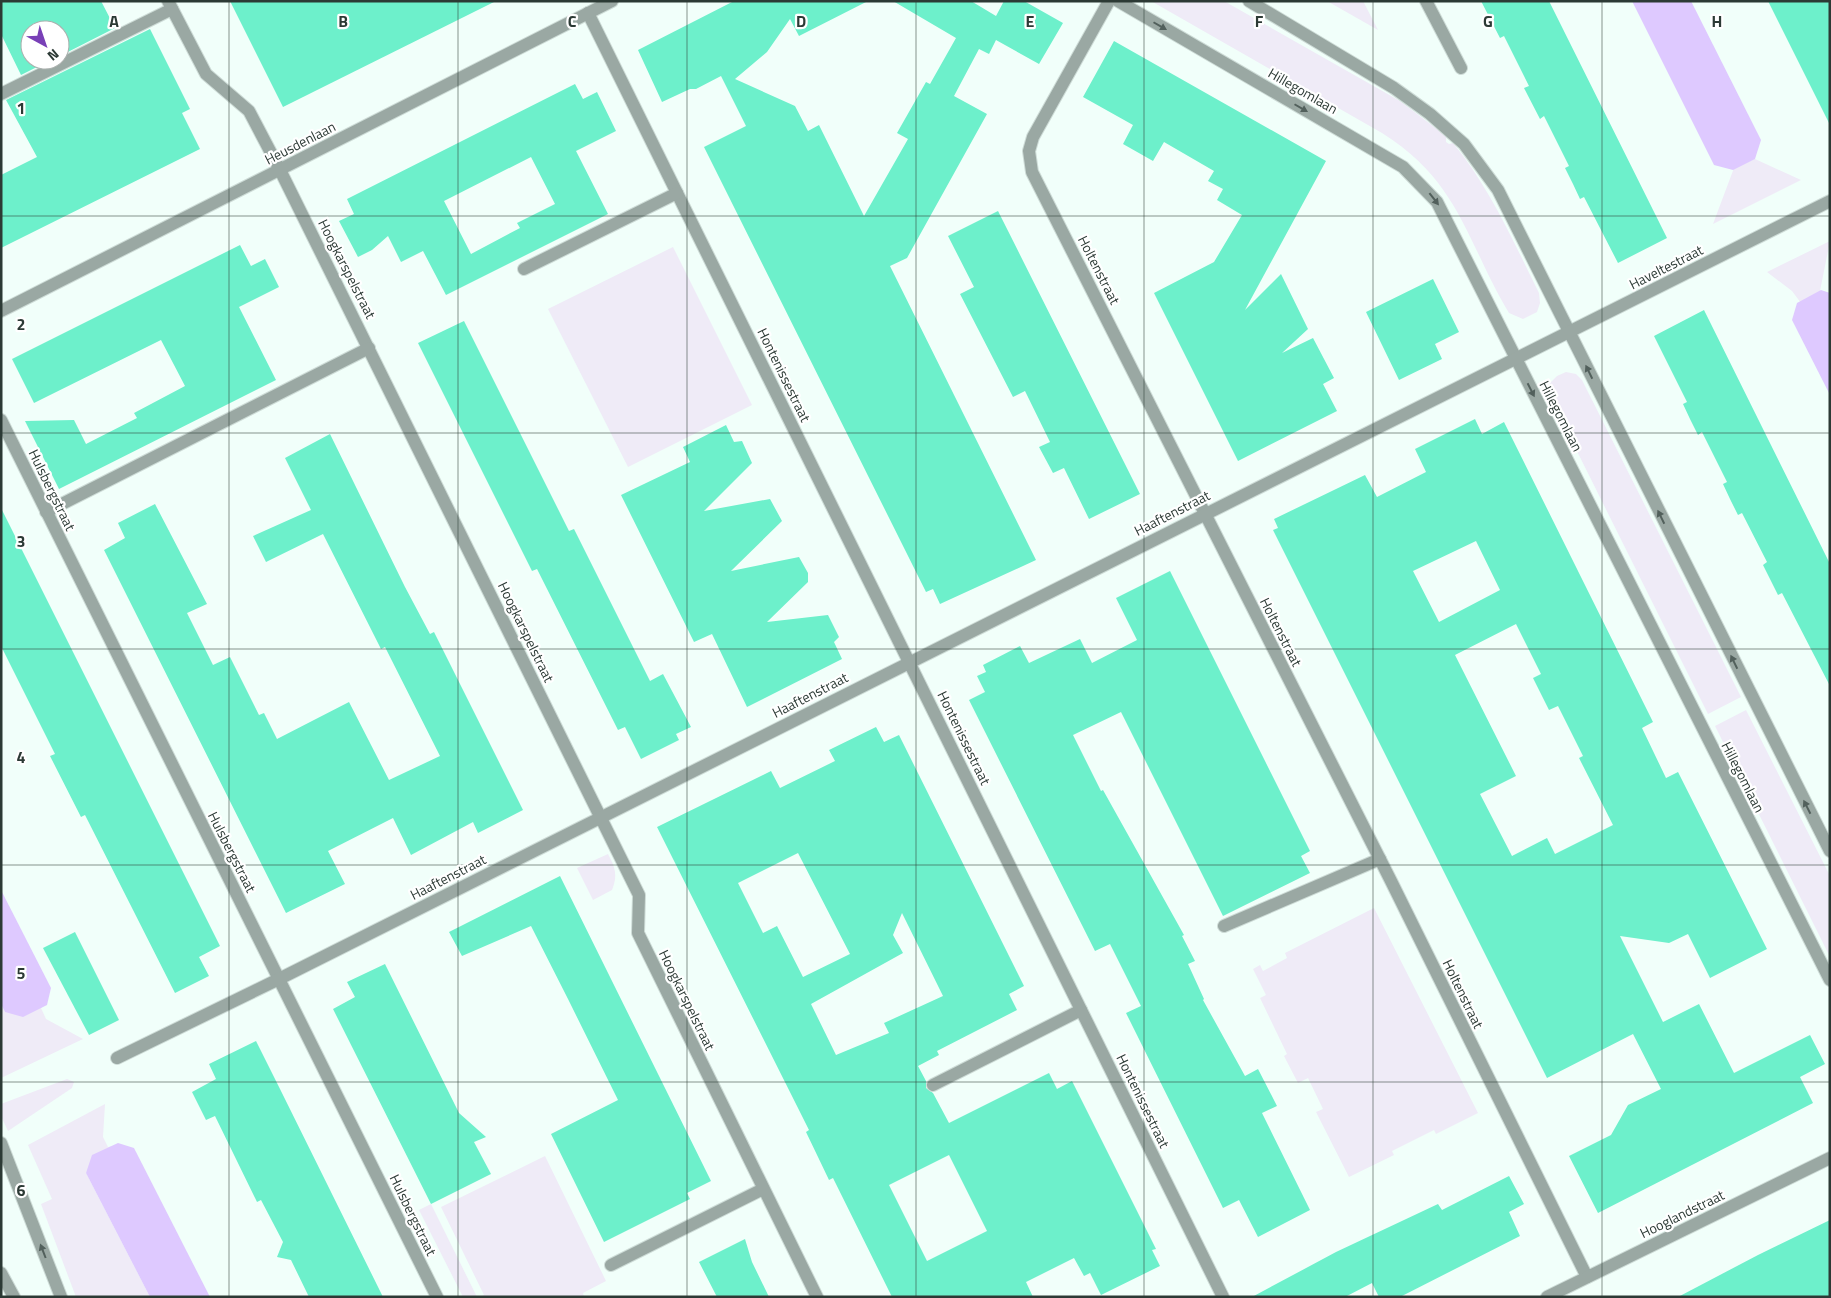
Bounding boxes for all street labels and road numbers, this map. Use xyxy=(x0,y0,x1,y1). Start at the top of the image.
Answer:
street label: Hillegomlaan xyxy=(1265,62,1342,119)
street label: Heusdenlaan xyxy=(261,116,339,169)
street label: Hoogkarspelstraat xyxy=(313,215,382,322)
street label: Holtenstraat xyxy=(1073,232,1126,308)
street label: Haveltestraat xyxy=(1625,239,1706,294)
street label: Hontenissestraat xyxy=(753,324,816,425)
street label: Hillegomlaan xyxy=(1535,377,1588,455)
street label: Hulsbergstraat xyxy=(24,446,81,534)
street label: Haaftenstraat xyxy=(1130,484,1214,541)
street label: Hoogkarspelstraat xyxy=(493,578,560,686)
street label: Holtenstraat xyxy=(1255,594,1308,670)
street label: Haaftenstraat xyxy=(768,666,852,723)
street label: Hontenissestraat xyxy=(933,687,996,788)
street label: Hillegomlaan xyxy=(1717,738,1770,816)
street label: Hulsbergstraat xyxy=(203,808,262,896)
street label: Haaftenstraat xyxy=(406,848,490,905)
street label: Hoogkarspelstraat xyxy=(654,946,721,1054)
street label: Holtenstraat xyxy=(1438,956,1489,1032)
street label: Hontenissestraat xyxy=(1112,1050,1175,1151)
street label: Hulsbergstraat xyxy=(385,1171,442,1259)
street label: Hooglandstraat xyxy=(1636,1184,1728,1243)

